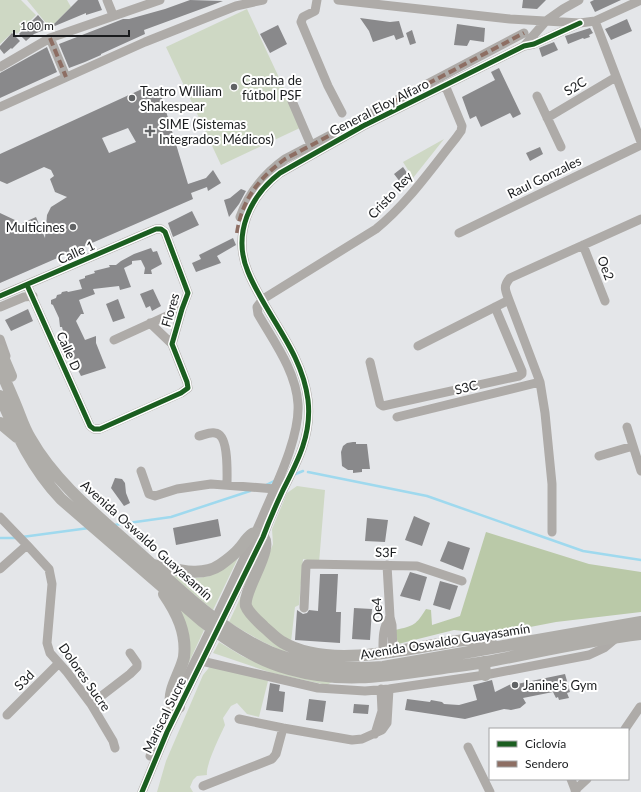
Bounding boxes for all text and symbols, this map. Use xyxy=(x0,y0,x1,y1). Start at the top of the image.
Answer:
scale bar xyxy=(14,12,129,38)
text: 100 m xyxy=(20,18,54,33)
place label: Cancha de fútbol PSF xyxy=(242,72,302,103)
street label: S2C xyxy=(561,73,589,99)
street label: General Eloy Alfaro xyxy=(327,75,431,139)
marker: Cancha de fútbol PSF xyxy=(229,82,239,92)
place label: Teatro William Shakespear xyxy=(140,83,222,114)
marker: Teatro William Shakespear xyxy=(127,93,137,103)
place label: SIME (Sistemas Integrados Médicos) xyxy=(159,116,274,147)
marker: SIME (Sistemas Integrados Médicos) xyxy=(144,125,156,137)
street label: Raul Gonzales xyxy=(504,152,584,202)
street label: Cristo Rey xyxy=(364,168,416,222)
place label: Multicines xyxy=(6,219,65,235)
marker: Multicines xyxy=(68,222,78,232)
street label: Calle 1 xyxy=(55,237,97,267)
street label: Oe2 xyxy=(594,254,618,282)
street label: Flores xyxy=(158,291,183,329)
street label: Calle D xyxy=(53,329,85,373)
street label: S3C xyxy=(453,376,480,398)
street label: Avenida Oswaldo Guayasamín xyxy=(78,477,216,603)
street label: S3F xyxy=(375,544,397,560)
street label: Oe4 xyxy=(368,597,386,623)
street label: Avenida Oswaldo Guayasamín xyxy=(359,620,531,662)
street label: Dolores Sucre xyxy=(56,640,114,714)
street label: S3d xyxy=(11,667,37,693)
street label: Mariscal Sucre xyxy=(139,674,189,756)
place label: Janine's Gym xyxy=(523,677,597,693)
marker: Janine's Gym xyxy=(510,680,520,690)
legend xyxy=(489,728,629,780)
text: Ciclovía xyxy=(525,736,566,751)
text: Sendero xyxy=(525,756,569,771)

